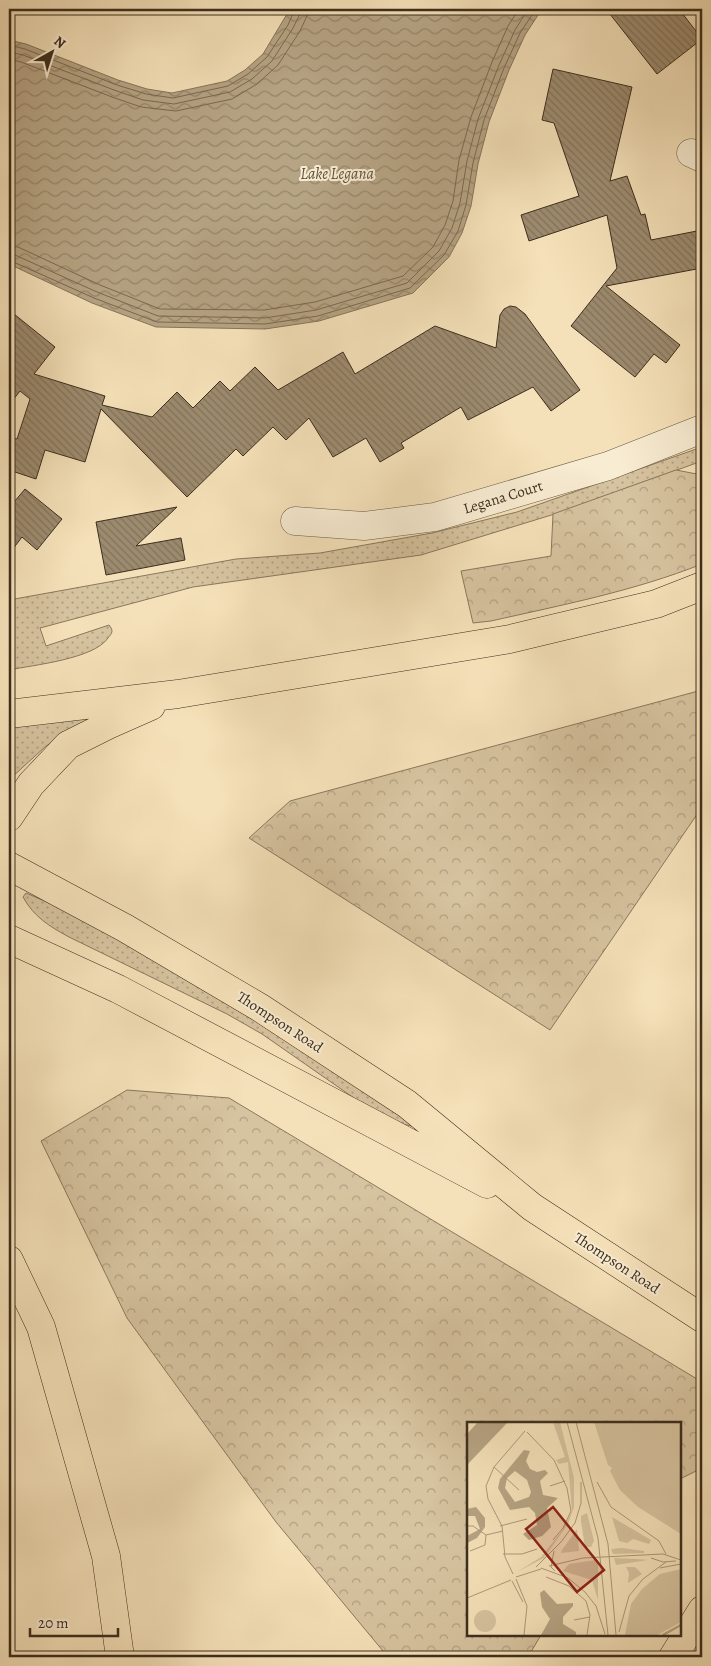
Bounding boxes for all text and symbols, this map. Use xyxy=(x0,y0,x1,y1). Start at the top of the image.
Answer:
north arrow xyxy=(28,28,78,78)
text: N xyxy=(50,32,70,53)
water label: Lake Legana xyxy=(300,163,374,185)
street label: Legana Court xyxy=(461,475,545,519)
street label: Thompson Road xyxy=(233,987,328,1058)
street label: Thompson Road xyxy=(570,1228,665,1299)
inset map xyxy=(467,1422,681,1636)
scale bar xyxy=(30,1606,118,1638)
text: 20 m xyxy=(38,1613,69,1633)

